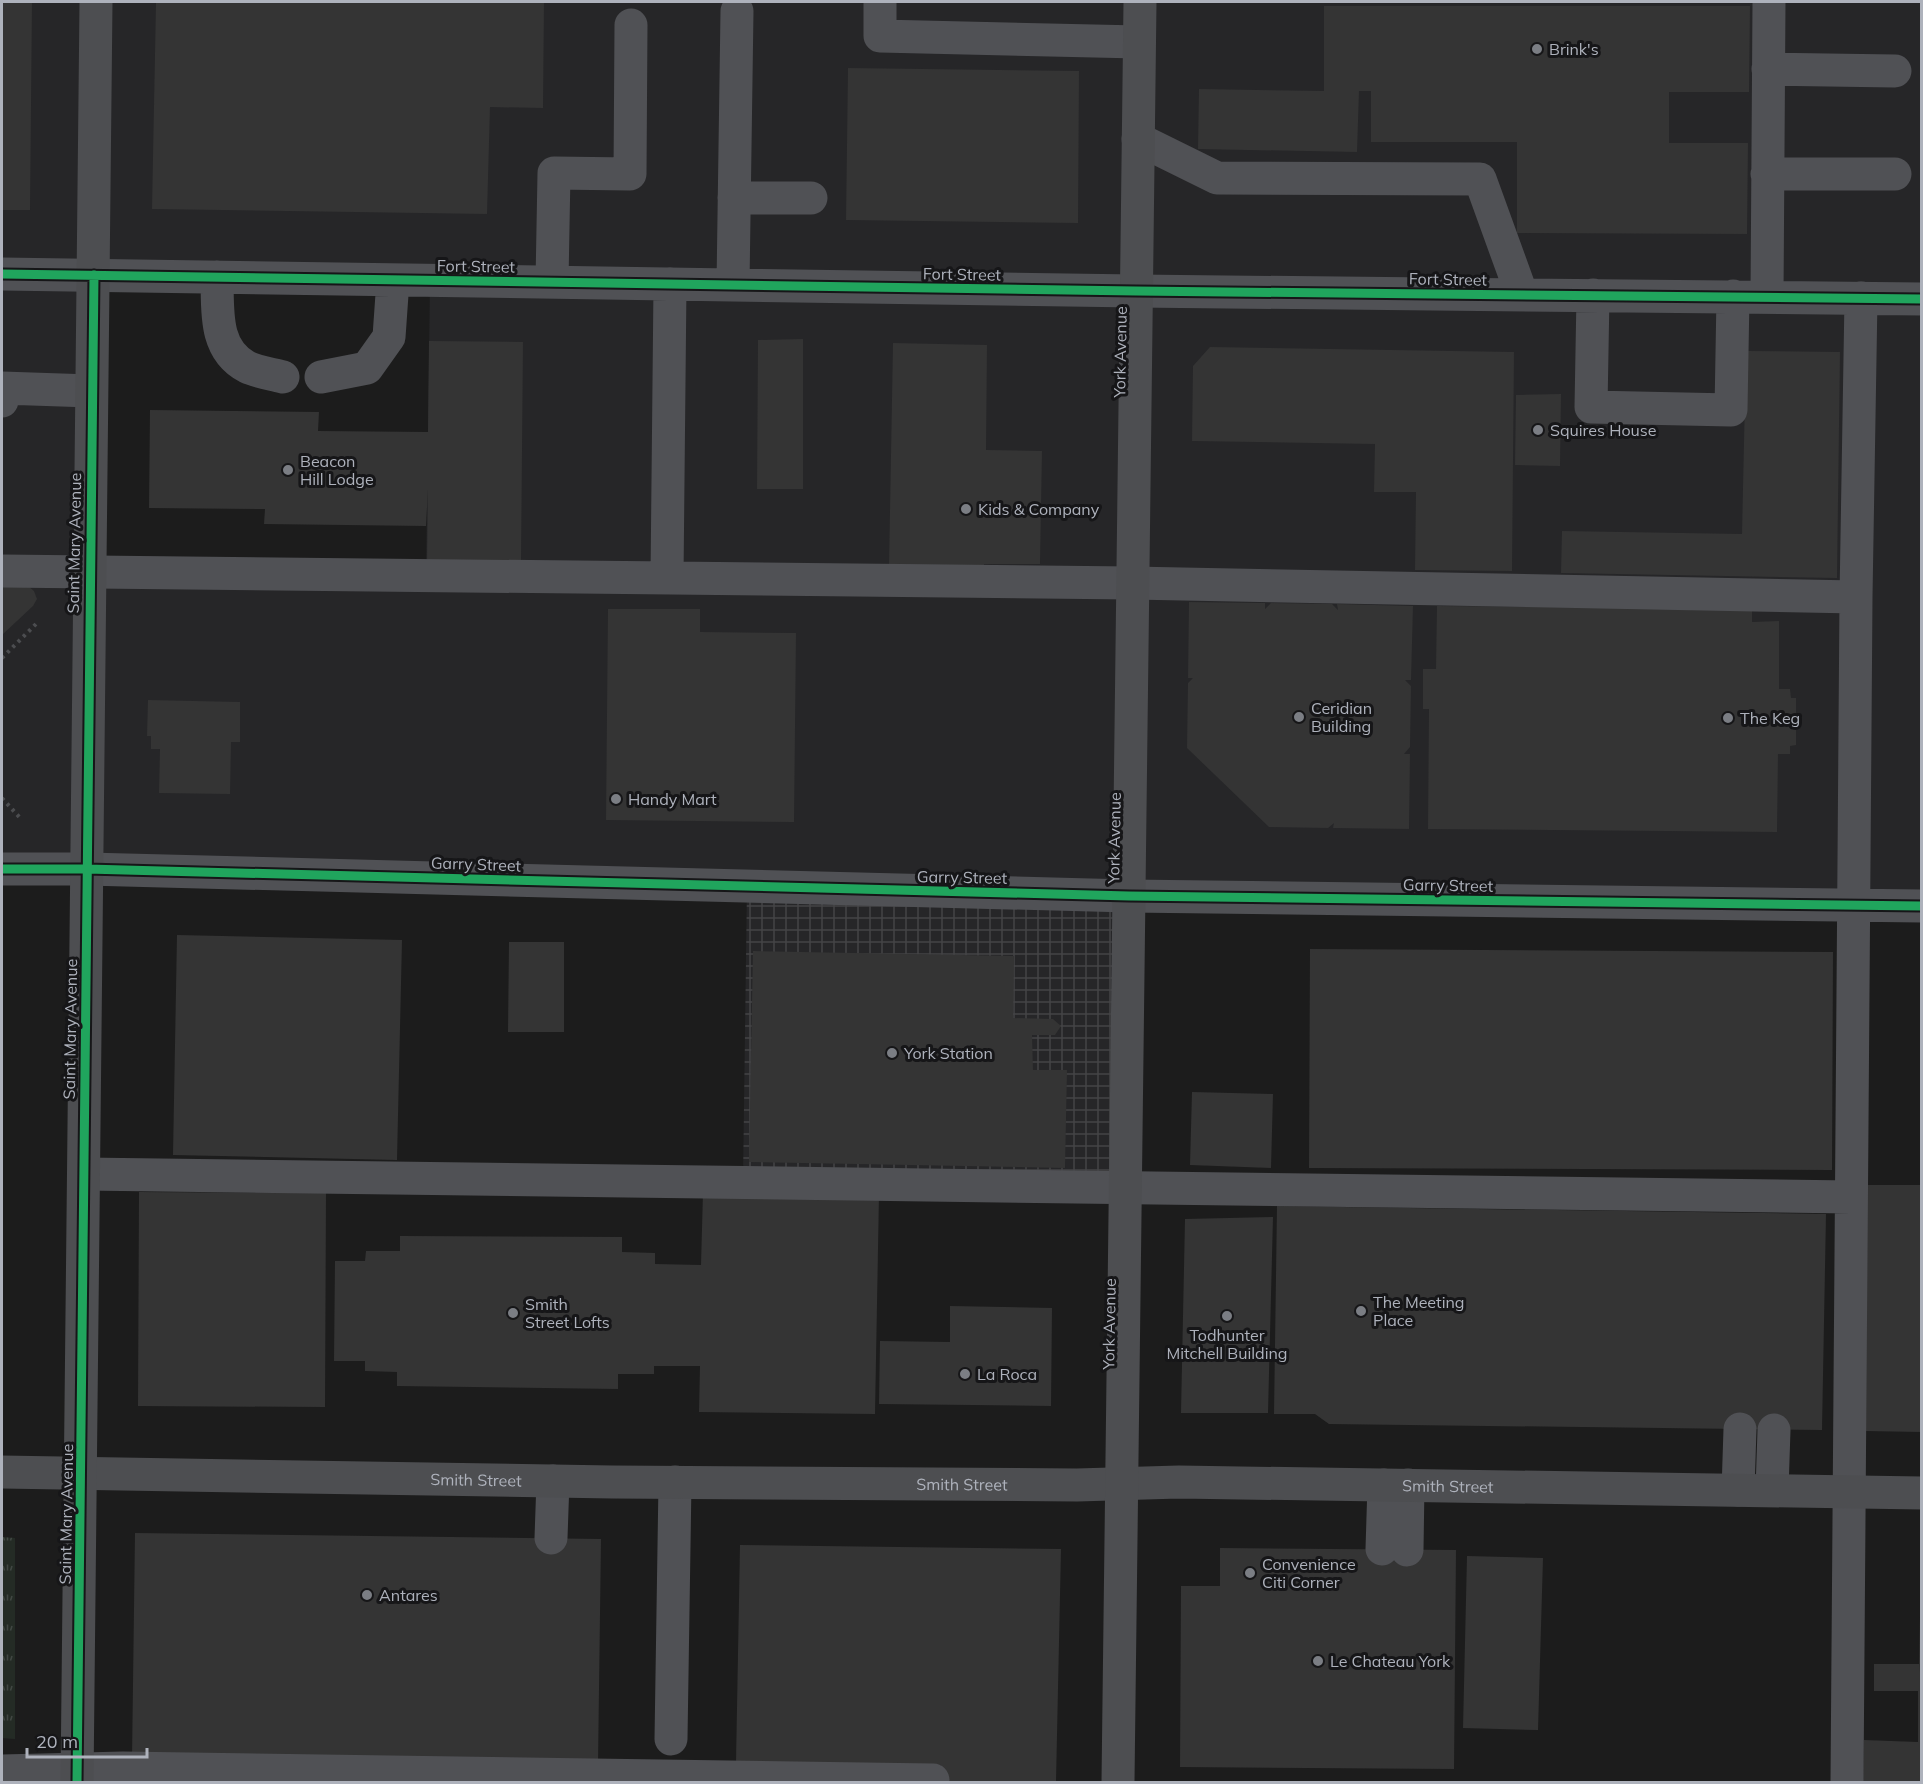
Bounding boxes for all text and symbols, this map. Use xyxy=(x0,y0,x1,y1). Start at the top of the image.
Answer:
place label: Brink's xyxy=(1549,39,1599,59)
marker: Brink's xyxy=(1530,42,1544,56)
street label: Fort Street xyxy=(437,255,516,277)
street label: Fort Street xyxy=(923,263,1002,285)
street label: Fort Street xyxy=(1409,268,1488,290)
street label: York Avenue xyxy=(1109,306,1131,399)
place label: Squires House xyxy=(1550,420,1656,440)
marker: Squires House xyxy=(1531,423,1545,437)
place label: Beacon Hill Lodge xyxy=(300,451,374,489)
marker: Beacon Hill Lodge xyxy=(281,463,295,477)
street label: Saint Mary Avenue xyxy=(63,473,85,613)
place label: Kids & Company xyxy=(978,499,1100,519)
marker: Kids & Company xyxy=(959,502,973,516)
place label: Ceridian Building xyxy=(1311,698,1372,736)
place label: The Keg xyxy=(1740,708,1800,728)
marker: Ceridian Building xyxy=(1292,710,1306,724)
marker: The Keg xyxy=(1721,711,1735,725)
place label: Handy Mart xyxy=(628,789,717,809)
marker: Handy Mart xyxy=(609,792,623,806)
street label: York Avenue xyxy=(1103,792,1125,885)
street label: Garry Street xyxy=(431,852,522,876)
street label: Garry Street xyxy=(917,866,1008,888)
street label: Garry Street xyxy=(1403,874,1494,896)
street label: Saint Mary Avenue xyxy=(59,959,81,1099)
place label: York Station xyxy=(903,1043,993,1063)
marker: York Station xyxy=(885,1046,899,1060)
street label: York Avenue xyxy=(1098,1278,1120,1371)
place label: The Meeting Place xyxy=(1373,1292,1464,1330)
place label: Smith Street Lofts xyxy=(525,1294,610,1332)
marker: The Meeting Place xyxy=(1354,1304,1368,1318)
marker: Smith Street Lofts xyxy=(506,1306,520,1320)
marker: Todhunter Mitchell Building xyxy=(1220,1309,1234,1323)
place label: Todhunter Mitchell Building xyxy=(1166,1325,1288,1363)
place label: La Roca xyxy=(977,1364,1037,1384)
marker: La Roca xyxy=(958,1367,972,1381)
street label: Saint Mary Avenue xyxy=(55,1444,77,1584)
street label: Smith Street xyxy=(430,1469,522,1491)
street label: Smith Street xyxy=(916,1474,1008,1495)
street label: Smith Street xyxy=(1402,1475,1494,1497)
place label: Convenience Citi Corner xyxy=(1262,1554,1356,1592)
marker: Convenience Citi Corner xyxy=(1243,1566,1257,1580)
place label: Antares xyxy=(379,1585,438,1605)
marker: Antares xyxy=(360,1588,374,1602)
place label: Le Chateau York xyxy=(1330,1651,1451,1671)
marker: Le Chateau York xyxy=(1311,1654,1325,1668)
scale bar xyxy=(27,1721,147,1759)
text: 20 m xyxy=(36,1730,78,1753)

